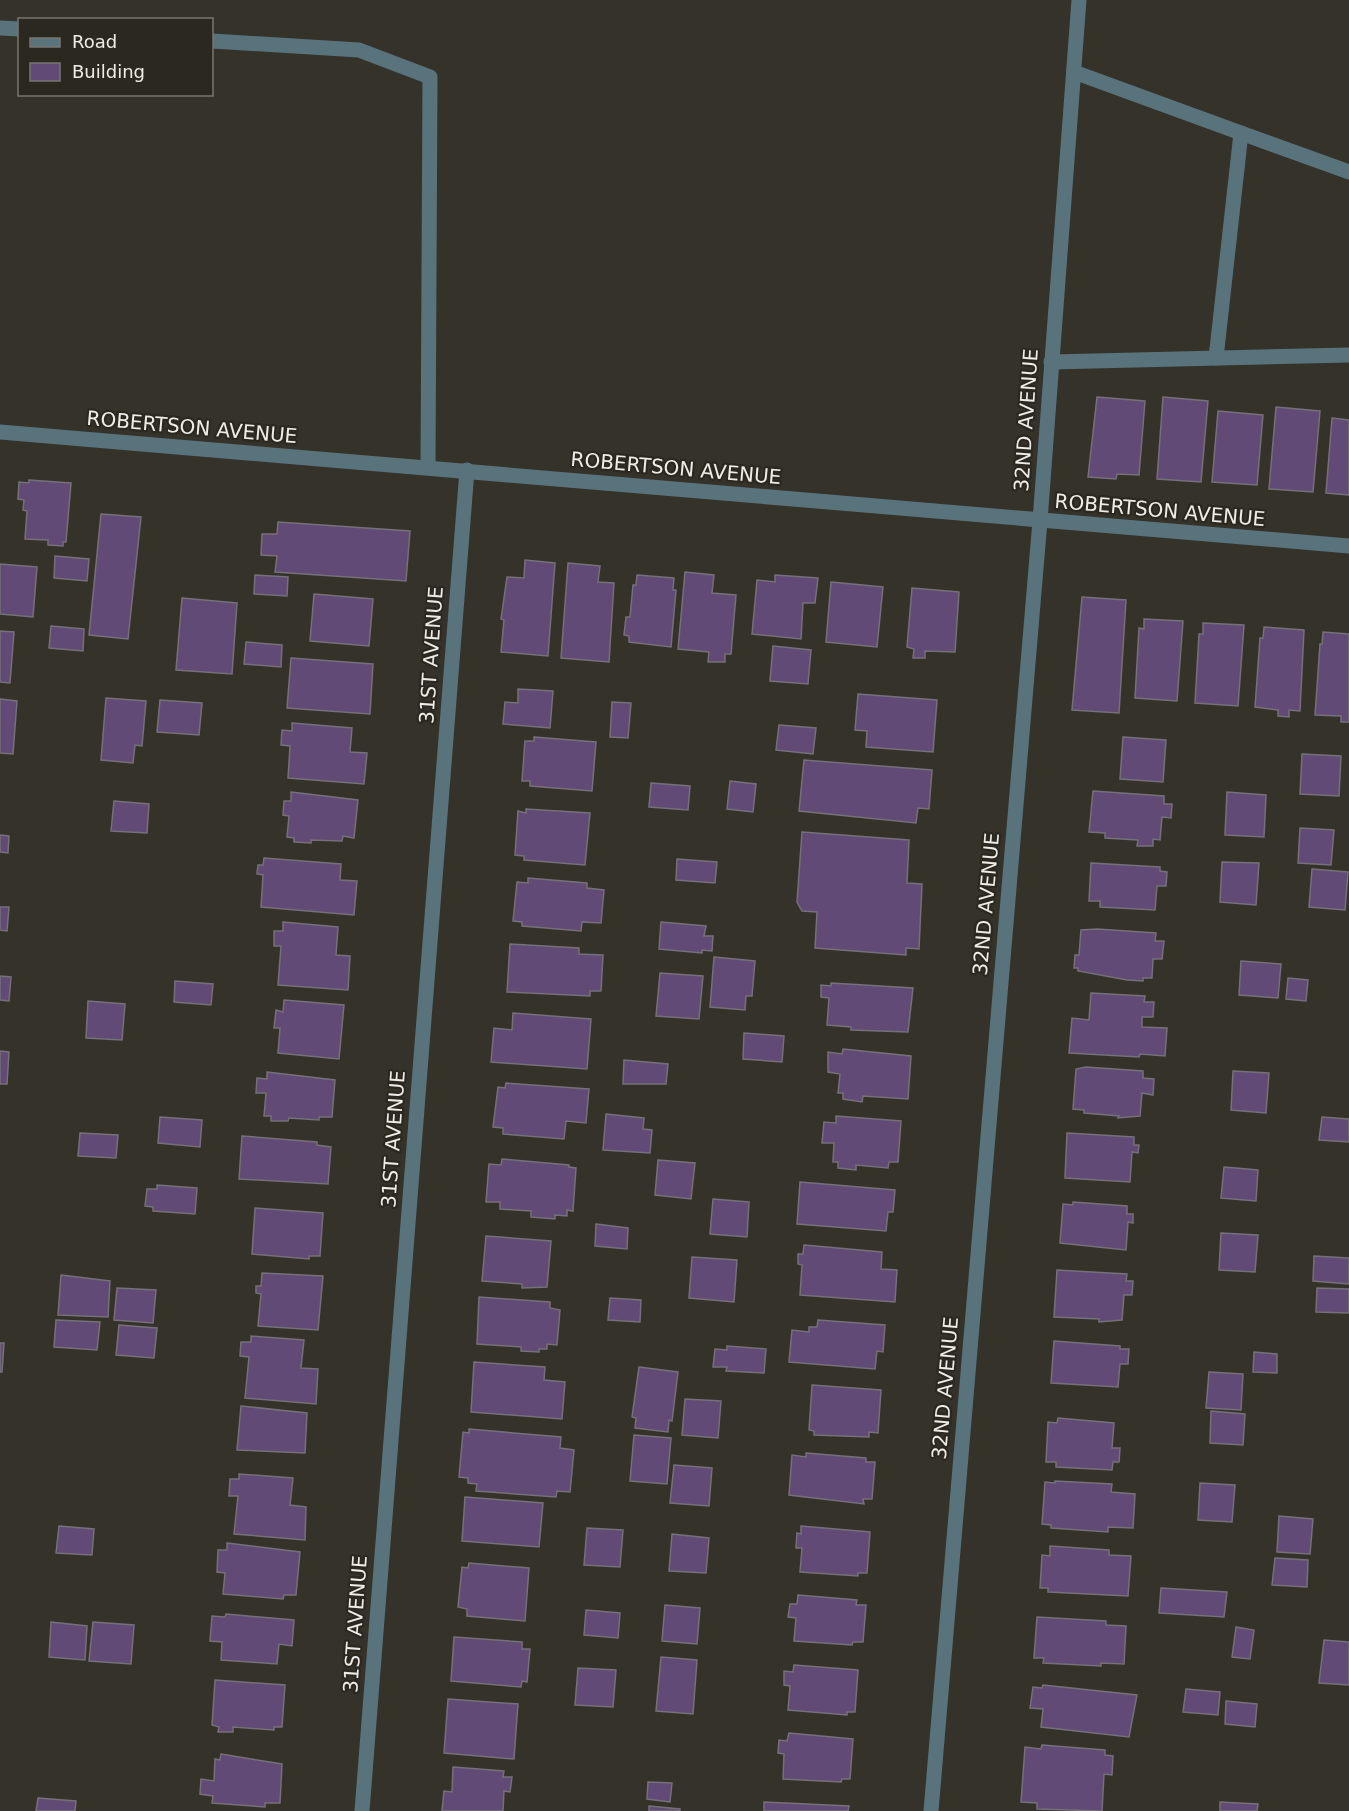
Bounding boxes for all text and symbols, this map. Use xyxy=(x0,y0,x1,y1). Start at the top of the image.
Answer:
legend xyxy=(18,18,213,96)
text: Road xyxy=(72,31,117,52)
text: Building xyxy=(72,61,145,82)
street label: 32ND AVENUE xyxy=(1009,348,1043,492)
street label: ROBERTSON AVENUE xyxy=(86,406,298,448)
street label: ROBERTSON AVENUE xyxy=(570,447,782,489)
street label: ROBERTSON AVENUE xyxy=(1054,489,1266,531)
street label: 31ST AVENUE xyxy=(414,585,448,725)
street label: 32ND AVENUE xyxy=(968,832,1004,976)
street label: 31ST AVENUE xyxy=(376,1069,410,1209)
street label: 32ND AVENUE xyxy=(927,1316,963,1460)
street label: 31ST AVENUE xyxy=(338,1554,372,1694)

